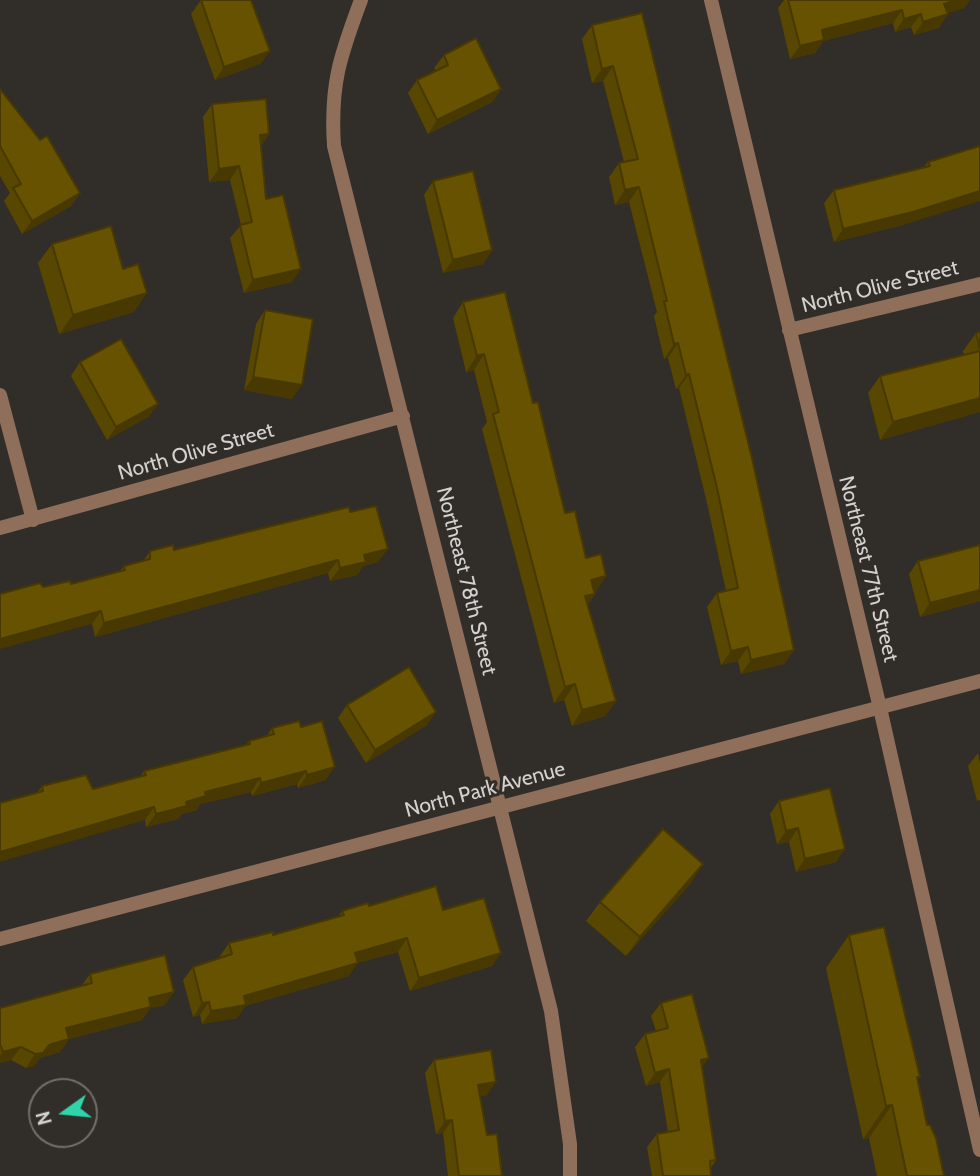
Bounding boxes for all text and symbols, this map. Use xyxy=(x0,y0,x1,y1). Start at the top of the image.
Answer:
street label: North Olive Street xyxy=(799,255,961,319)
street label: North Olive Street xyxy=(115,418,277,486)
street label: Northeast 77th Street xyxy=(833,473,903,665)
street label: Northeast 78th Street xyxy=(430,484,502,678)
street label: North Park Avenue xyxy=(402,756,568,824)
north arrow xyxy=(28,1078,98,1148)
text: N xyxy=(31,1109,57,1128)

